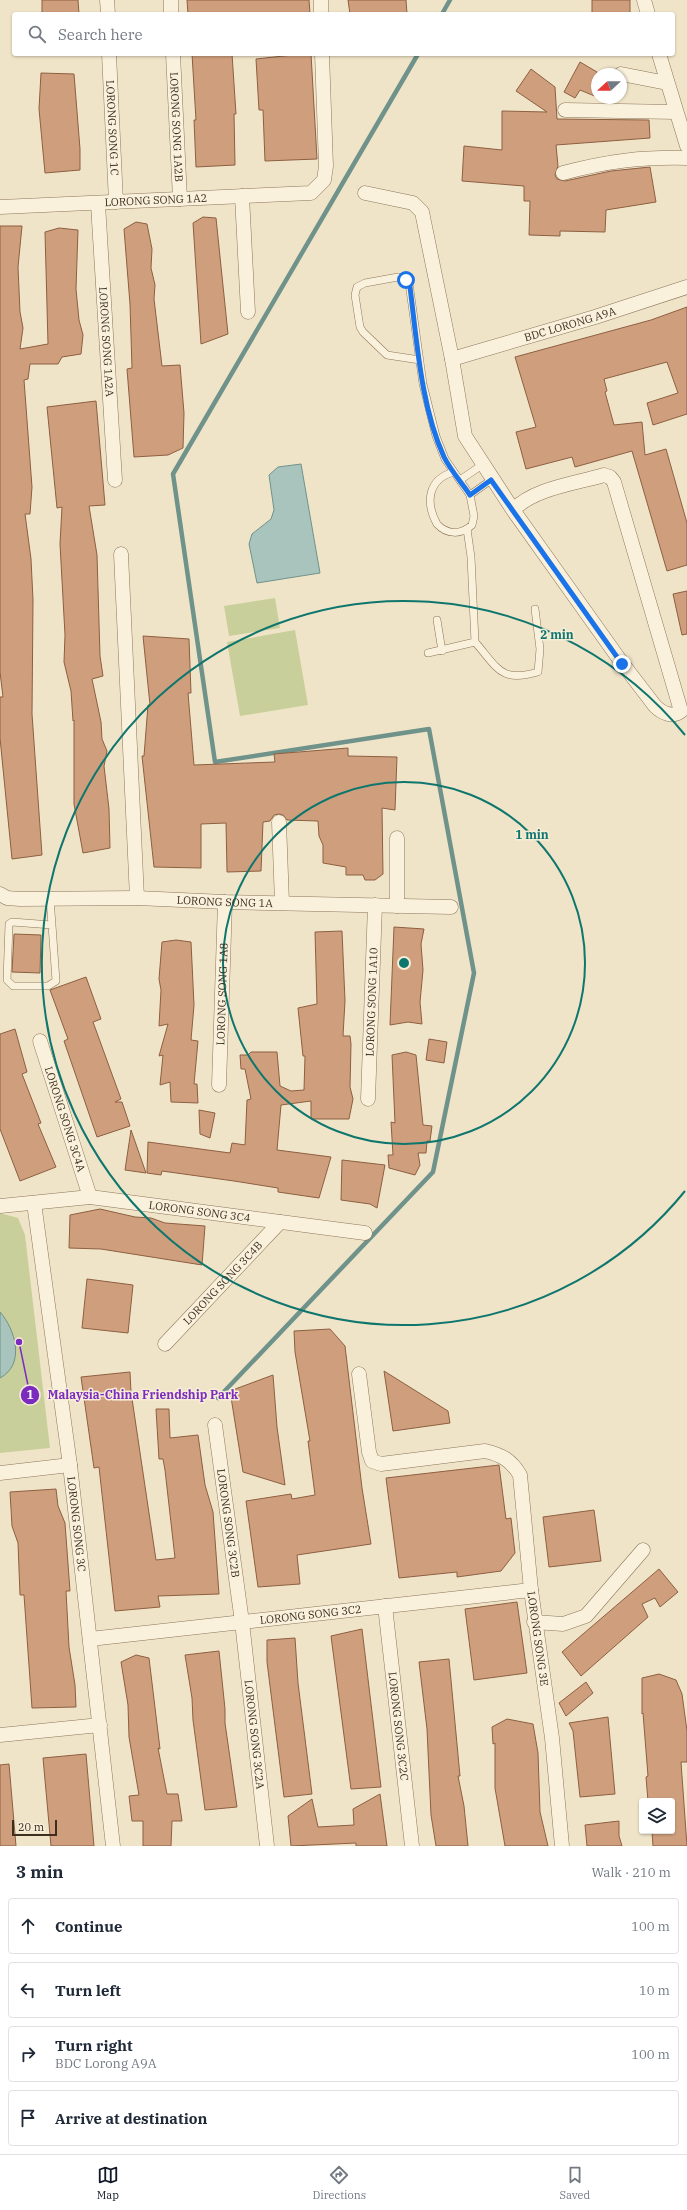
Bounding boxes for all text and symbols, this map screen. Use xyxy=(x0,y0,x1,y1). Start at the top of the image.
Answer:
search box xyxy=(12,12,675,56)
icon: search xyxy=(26,23,48,45)
text: Search here xyxy=(58,25,143,44)
north arrow xyxy=(591,68,627,104)
street label: LORONG SONG 1A2B xyxy=(167,72,186,182)
street label: LORONG SONG 1C xyxy=(103,80,122,176)
street label: LORONG SONG 1A2 xyxy=(104,191,207,209)
route start xyxy=(397,271,415,289)
street label: LORONG SONG 1A2A xyxy=(96,286,117,398)
street label: BDC LORONG A9A xyxy=(522,304,618,344)
text: 2 min xyxy=(540,627,574,642)
route end xyxy=(613,655,631,673)
text: 1 min xyxy=(515,827,549,842)
street label: LORONG SONG 1A xyxy=(176,893,273,910)
street label: LORONG SONG 1A8 xyxy=(213,942,231,1046)
street label: LORONG SONG 1A10 xyxy=(363,947,380,1057)
centre of rings xyxy=(397,956,411,970)
street label: LORONG SONG 3C4A xyxy=(42,1065,89,1174)
street label: LORONG SONG 3C4 xyxy=(148,1198,252,1225)
street label: LORONG SONG 3C4B xyxy=(180,1238,265,1328)
callout: Malaysia-China Friendship Park xyxy=(20,1383,247,1407)
text: 1 xyxy=(26,1387,34,1402)
text: Malaysia-China Friendship Park xyxy=(48,1387,239,1402)
street label: LORONG SONG 3C2B xyxy=(214,1468,243,1578)
street label: LORONG SONG 3C xyxy=(64,1476,89,1572)
street label: LORONG SONG 3E xyxy=(524,1590,552,1687)
street label: LORONG SONG 3C2 xyxy=(259,1602,362,1627)
street label: LORONG SONG 3C2C xyxy=(385,1671,412,1781)
street label: LORONG SONG 3C2A xyxy=(242,1679,268,1790)
map controls xyxy=(639,1798,675,1834)
button: layers xyxy=(639,1798,675,1834)
scale bar xyxy=(12,1818,57,1837)
text: 20 m xyxy=(18,1820,44,1834)
text: 3 min xyxy=(16,1861,64,1883)
text: Walk · 210 m xyxy=(592,1864,671,1881)
icon: ahead xyxy=(17,1915,39,1937)
text: Continue xyxy=(55,1917,122,1936)
text: 100 m xyxy=(631,1918,670,1935)
icon: left xyxy=(17,1979,39,2001)
text: Turn left xyxy=(55,1981,121,2000)
text: 10 m xyxy=(639,1982,670,1999)
text: Turn right xyxy=(55,2036,133,2055)
icon: right xyxy=(17,2043,39,2065)
text: 100 m xyxy=(631,2046,670,2063)
text: BDC Lorong A9A xyxy=(55,2055,157,2072)
icon: arrive xyxy=(17,2107,39,2129)
text: Arrive at destination xyxy=(55,2109,207,2128)
tab: Map xyxy=(97,2164,119,2202)
tab: Directions xyxy=(312,2164,366,2202)
tab: Saved xyxy=(559,2164,590,2202)

